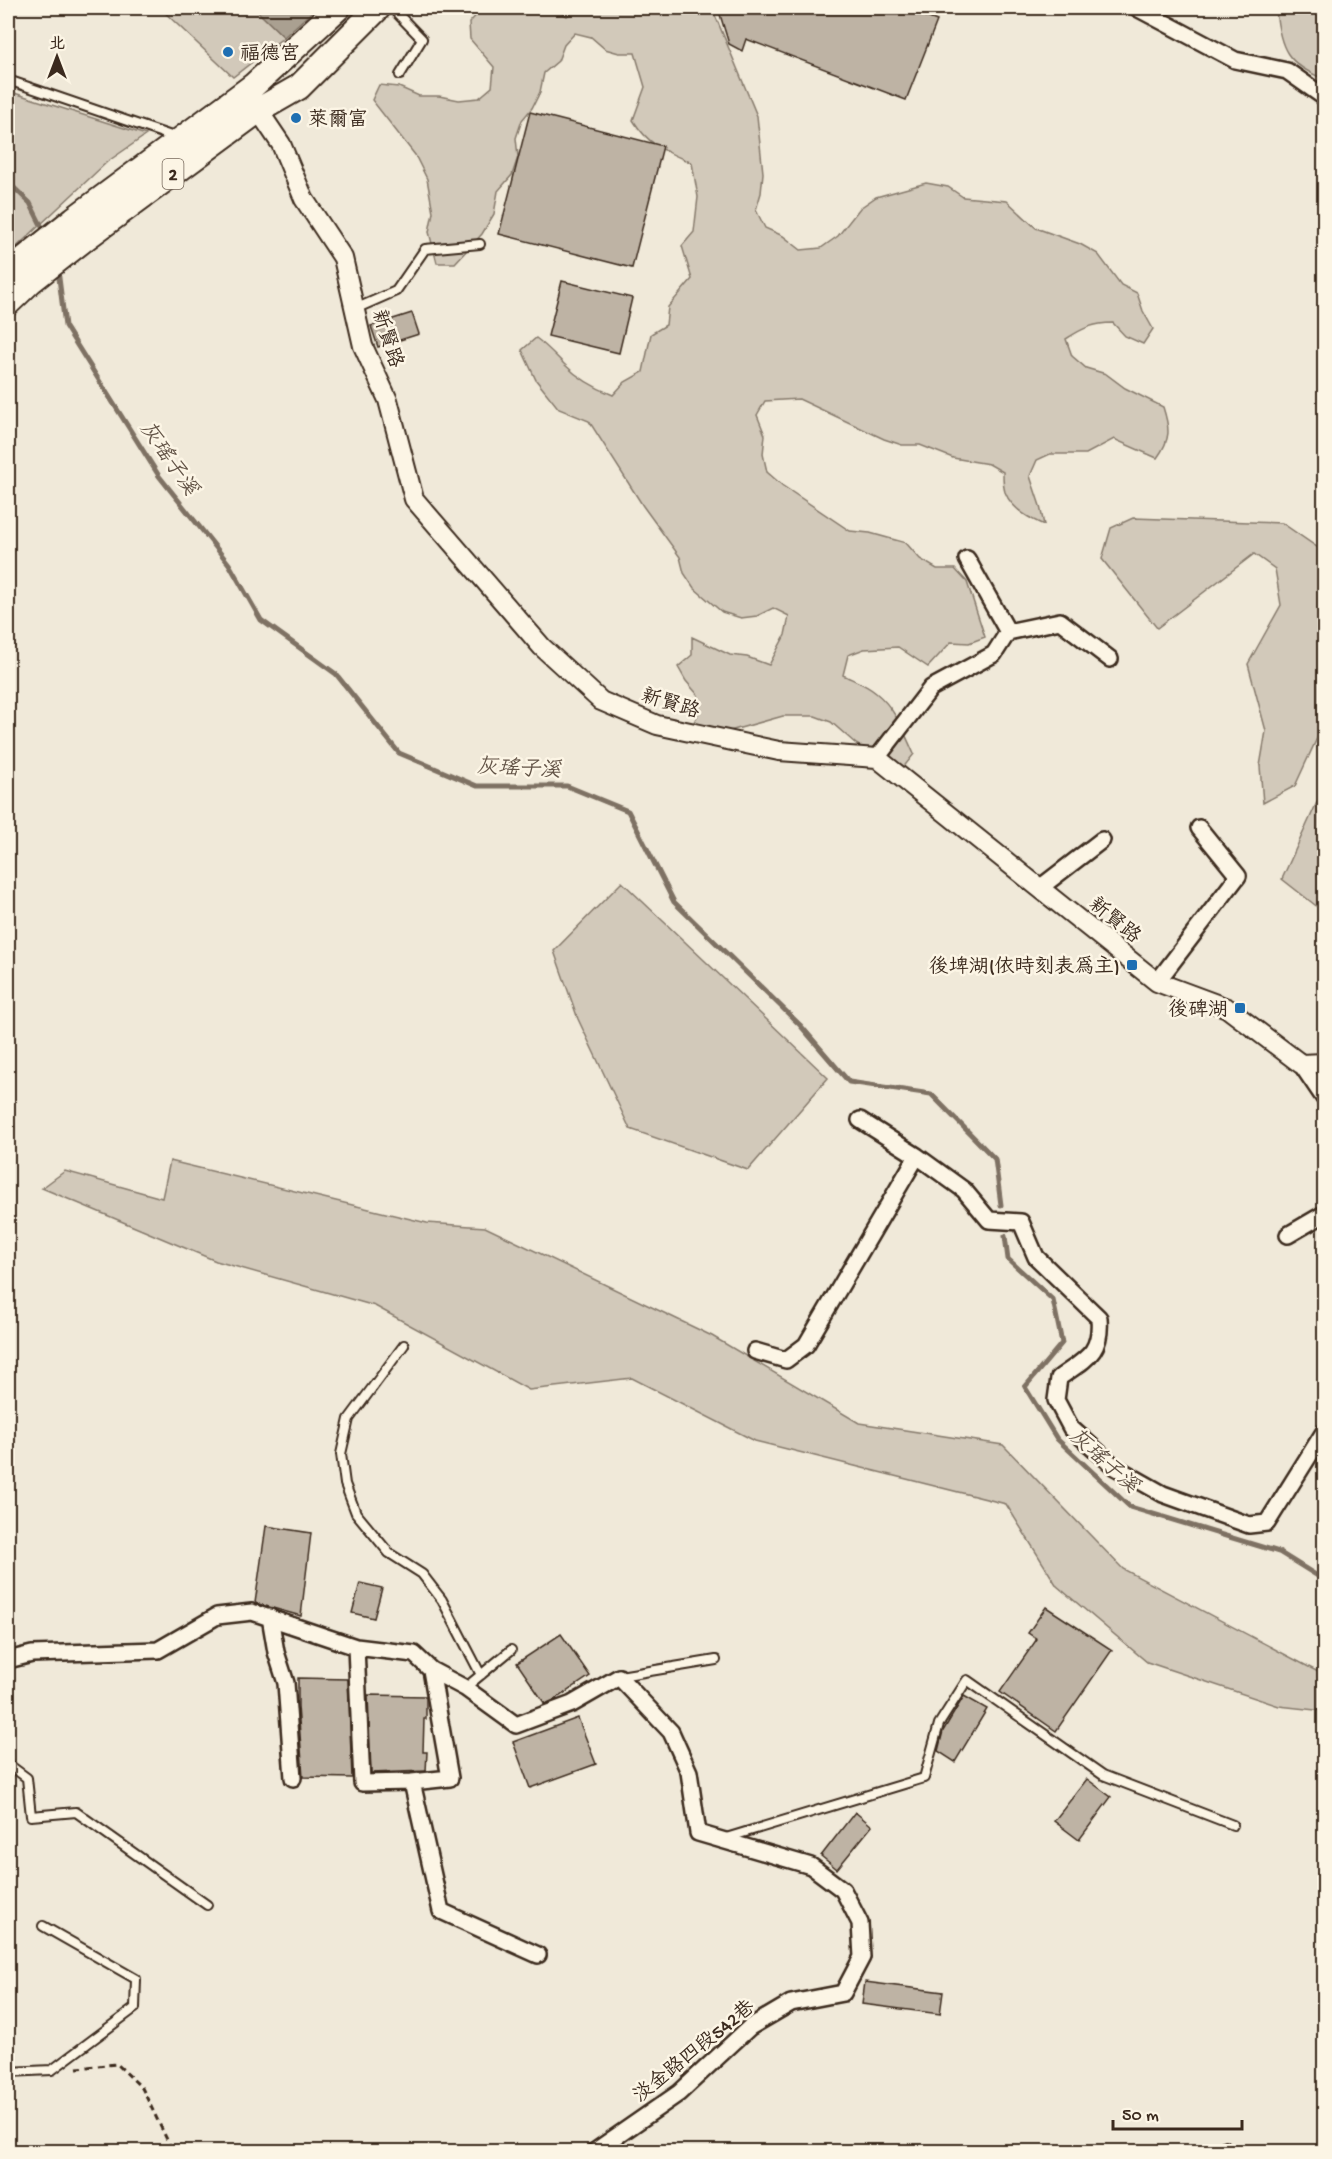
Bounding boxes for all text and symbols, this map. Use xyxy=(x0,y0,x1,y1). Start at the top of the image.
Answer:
north arrow xyxy=(27,27,87,87)
text: 北 xyxy=(49,35,65,55)
place label: 福德宮 xyxy=(240,42,300,67)
marker: 福德宮 xyxy=(221,45,235,59)
place label: 萊爾富 xyxy=(308,108,368,133)
marker: 萊爾富 xyxy=(289,111,303,125)
road number: 2 xyxy=(162,159,184,189)
street label: 新賢路 xyxy=(365,306,408,372)
water label: 灰瑤子溪 xyxy=(133,418,203,502)
street label: 新賢路 xyxy=(638,684,704,725)
water label: 灰瑤子溪 xyxy=(476,755,562,785)
street label: 新賢路 xyxy=(1083,892,1146,950)
place label: 後埤湖(依時刻表為主) xyxy=(929,955,1120,980)
marker: 後埤湖(依時刻表為主) xyxy=(1125,958,1139,972)
place label: 後碑湖 xyxy=(1168,998,1228,1023)
marker: 後碑湖 xyxy=(1233,1001,1247,1015)
water label: 灰瑤子溪 xyxy=(1063,1424,1144,1501)
street label: 淡金路四段542巷 xyxy=(628,1994,761,2109)
scale bar xyxy=(1113,2093,1242,2131)
text: 50 m xyxy=(1122,2106,1159,2127)

